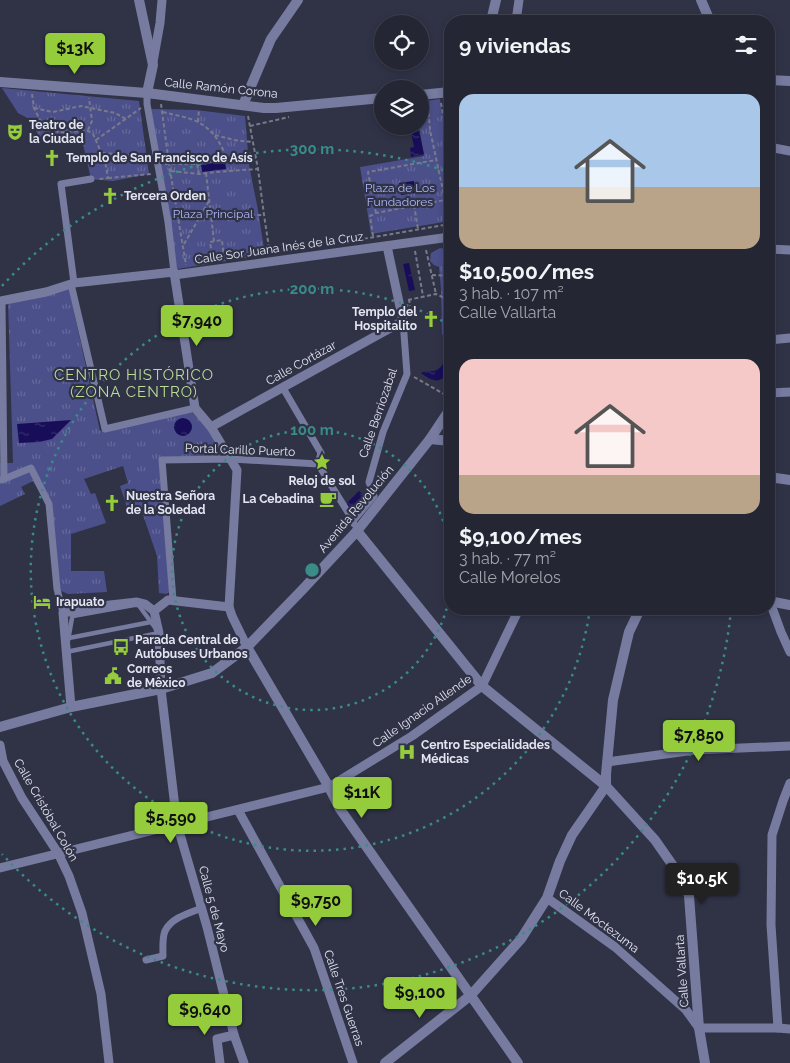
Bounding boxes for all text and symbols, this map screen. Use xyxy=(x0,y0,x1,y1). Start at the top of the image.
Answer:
map controls xyxy=(374,15,429,135)
button: locate xyxy=(374,15,429,70)
icon: filters xyxy=(732,31,760,59)
pin: $13K xyxy=(45,32,105,75)
text: 9 viviendas xyxy=(459,33,571,58)
text: $13K xyxy=(56,39,94,58)
street label: Calle Ramón Corona xyxy=(164,75,278,101)
button: layers xyxy=(374,80,429,135)
place label: Teatro de la Ciudad xyxy=(29,118,84,146)
theatre icon: Teatro de la Ciudad xyxy=(5,122,25,142)
icon: home xyxy=(565,126,655,216)
text: 300 m xyxy=(290,140,334,158)
church icon: Templo de San Francisco de Asís xyxy=(42,148,62,168)
place label: Templo de San Francisco de Asís xyxy=(66,151,253,165)
park label: Plaza de Los Fundadores xyxy=(365,181,435,209)
church icon: Tercera Orden xyxy=(100,186,120,206)
place label: Tercera Orden xyxy=(124,189,206,203)
park label: Plaza Principal xyxy=(173,207,254,221)
street label: Calle Sor Juana Inés de la Cruz xyxy=(194,229,364,267)
text: $10,500/mes xyxy=(459,259,594,284)
text: 200 m xyxy=(290,280,334,298)
text: 3 hab. · 107 m² xyxy=(459,284,564,303)
text: Calle Vallarta xyxy=(459,303,556,322)
pin: $7,940 xyxy=(156,304,238,347)
place label: Templo del Hospitalito xyxy=(352,305,417,333)
church icon: Templo del Hospitalito xyxy=(421,309,441,329)
text: $7,940 xyxy=(172,311,222,330)
street label: Calle Cortázar xyxy=(263,338,339,388)
district label: CENTRO HISTÓRICO (ZONA CENTRO) xyxy=(54,366,214,401)
street label: Calle Berriozabal xyxy=(356,366,400,460)
icon: home xyxy=(565,391,655,481)
text: 100 m xyxy=(290,421,334,439)
street label: Portal Carillo Puerto xyxy=(185,441,295,459)
place icon: Reloj de sol xyxy=(312,452,332,472)
street label: Avenida Revolución xyxy=(316,463,396,555)
place label: Reloj de sol xyxy=(289,474,356,488)
place label: Nuestra Señora de la Soledad xyxy=(126,489,215,517)
cafe icon: La Cebadina xyxy=(318,489,338,509)
place label: La Cebadina xyxy=(242,492,314,506)
church icon: Nuestra Señora de la Soledad xyxy=(102,493,122,513)
text: $9,100/mes xyxy=(459,524,582,549)
text: 3 hab. · 77 m² xyxy=(459,549,556,568)
centre of rings xyxy=(303,561,321,579)
text: Calle Morelos xyxy=(459,568,561,587)
hotel icon: Irapuato xyxy=(32,592,52,612)
place label: Irapuato xyxy=(56,595,105,609)
place label: Parada Central de Autobuses Urbanos xyxy=(135,633,248,661)
bus stop icon: Parada Central de Autobuses Urbanos xyxy=(111,637,131,657)
place label: Correos de Mêxico xyxy=(127,662,185,690)
public building icon: Correos de Mêxico xyxy=(103,666,123,686)
street label: Calle Ignacio Allende xyxy=(370,672,474,750)
pin: $7,850 xyxy=(658,720,740,762)
text: $7,850 xyxy=(674,726,724,745)
place label: Centro Especialidades Médicas xyxy=(421,738,550,766)
hospital icon: Centro Especialidades Médicas xyxy=(397,742,417,762)
street label: Calle Cristóbal Colón xyxy=(11,756,81,864)
pin: $11K xyxy=(332,776,392,819)
text: $11K xyxy=(344,783,380,802)
pin: $5,590 xyxy=(130,802,212,844)
text: $5,590 xyxy=(146,808,196,827)
pin: $10.5K xyxy=(661,862,743,905)
street label: Calle 5 de Mayo xyxy=(196,864,232,954)
text: $10.5K xyxy=(676,869,728,888)
pin: $9,750 xyxy=(275,884,357,927)
street label: Calle Moctezuma xyxy=(556,886,642,956)
text: $9,750 xyxy=(291,891,341,910)
street label: Calle Vallarta xyxy=(672,934,692,1008)
street label: Calle Tres Guerras xyxy=(321,948,367,1048)
pin: $9,100 xyxy=(379,976,461,1019)
text: $9,100 xyxy=(395,983,445,1002)
pin: $9,640 xyxy=(164,994,246,1036)
text: $9,640 xyxy=(179,1000,231,1019)

